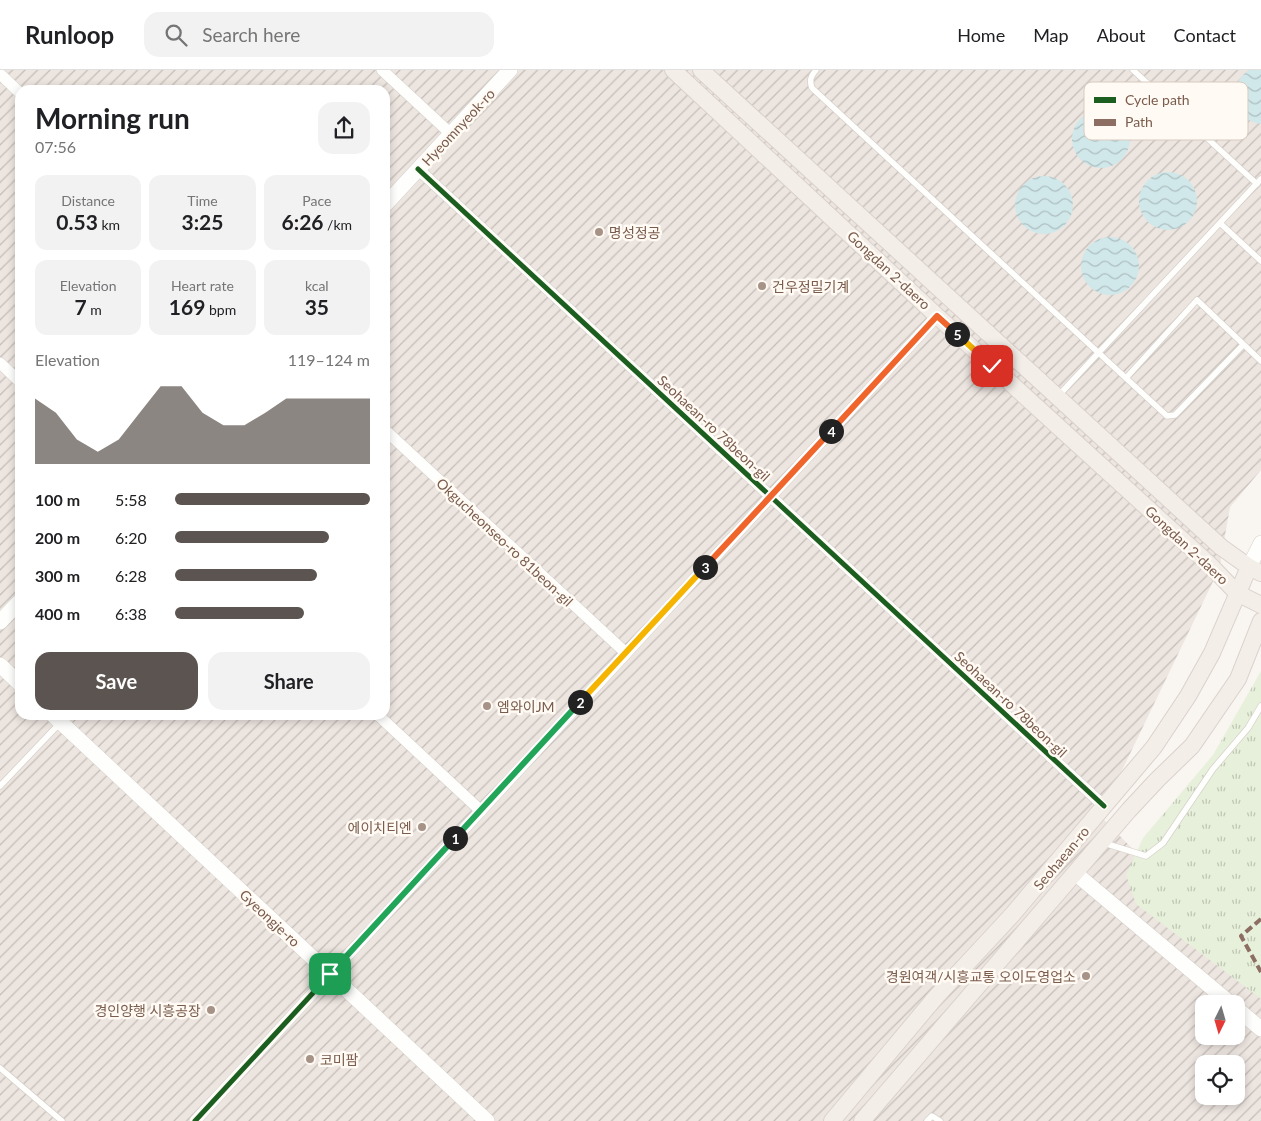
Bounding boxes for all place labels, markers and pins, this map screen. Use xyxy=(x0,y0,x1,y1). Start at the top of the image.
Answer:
place label: 명성정공 xyxy=(609,224,661,241)
marker: 명성정공 xyxy=(593,226,605,238)
place label: 건우정밀기계 xyxy=(772,278,849,295)
marker: 건우정밀기계 xyxy=(756,280,768,292)
pin: 5 xyxy=(944,322,970,346)
pin xyxy=(971,345,1013,387)
pin: 4 xyxy=(818,418,844,444)
pin: 3 xyxy=(692,554,718,580)
pin: 2 xyxy=(568,690,592,714)
place label: 엠와이JM xyxy=(497,698,555,715)
marker: 엠와이JM xyxy=(481,700,493,712)
place label: 에이치티엔 xyxy=(348,819,412,836)
marker: 에이치티엔 xyxy=(416,821,428,833)
pin: 1 xyxy=(442,826,468,850)
pin xyxy=(309,953,351,995)
place label: 경원여객/시흥교통 오이도영업소 xyxy=(886,968,1076,985)
marker: 경원여객/시흥교통 오이도영업소 xyxy=(1080,970,1092,982)
place label: 경인양행 시흥공장 xyxy=(94,1002,201,1019)
marker: 경인양행 시흥공장 xyxy=(205,1004,217,1016)
place label: 코미팜 xyxy=(320,1051,359,1068)
marker: 코미팜 xyxy=(304,1053,316,1065)

